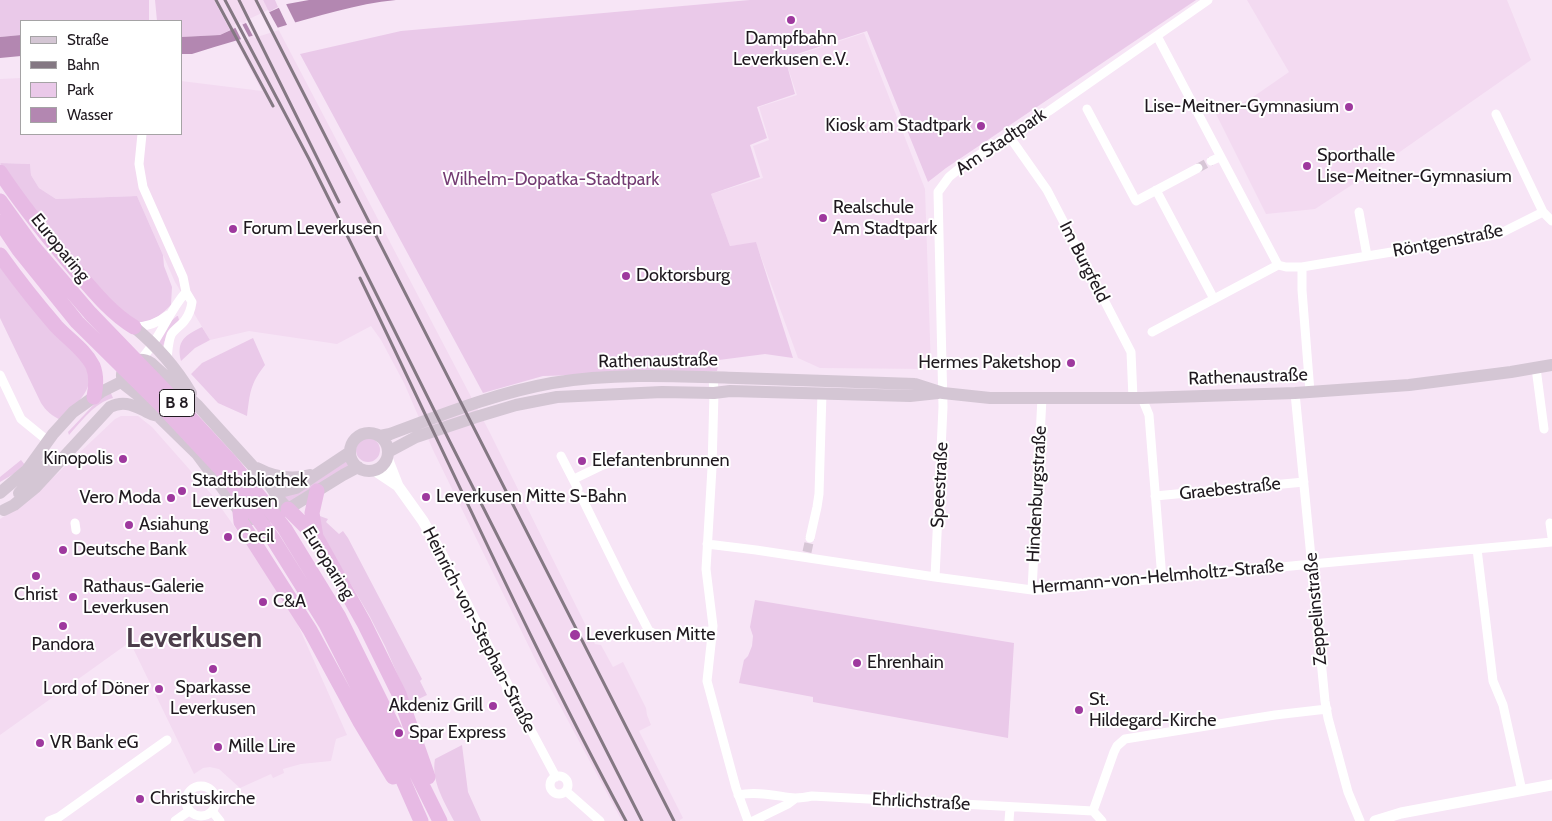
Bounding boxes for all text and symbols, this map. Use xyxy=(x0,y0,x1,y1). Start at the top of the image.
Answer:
marker: Dampfbahn Leverkusen e.V. xyxy=(785,14,797,26)
legend xyxy=(20,20,182,135)
place label: Dampfbahn Leverkusen e.V. xyxy=(733,28,849,70)
text: Straße xyxy=(67,31,109,49)
text: Bahn xyxy=(67,56,100,74)
text: Park xyxy=(67,81,94,99)
place label: Lise-Meitner-Gymnasium xyxy=(1144,96,1339,118)
marker: Lise-Meitner-Gymnasium xyxy=(1343,101,1355,113)
street label: Am Stadtpark xyxy=(952,104,1050,180)
text: Wasser xyxy=(67,106,113,124)
place label: Kiosk am Stadtpark xyxy=(825,115,971,137)
marker: Kiosk am Stadtpark xyxy=(975,120,987,132)
place label: Sporthalle Lise-Meitner-Gymnasium xyxy=(1317,145,1512,188)
marker: Sporthalle Lise-Meitner-Gymnasium xyxy=(1301,160,1313,172)
park label: Wilhelm-Dopatka-Stadtpark xyxy=(443,169,659,191)
place label: Realschule Am Stadtpark xyxy=(833,197,937,240)
street label: Europaring xyxy=(26,209,94,287)
marker: Realschule Am Stadtpark xyxy=(817,212,829,224)
place label: Forum Leverkusen xyxy=(243,218,382,240)
street label: Im Burgfeld xyxy=(1054,218,1114,306)
street label: Röntgenstraße xyxy=(1391,220,1505,262)
marker: Forum Leverkusen xyxy=(227,223,239,235)
place label: Doktorsburg xyxy=(636,265,730,287)
marker: Doktorsburg xyxy=(620,270,632,282)
street label: Rathenaustraße xyxy=(598,349,718,373)
place label: Hermes Paketshop xyxy=(918,352,1061,374)
marker: Hermes Paketshop xyxy=(1065,357,1077,369)
street label: Rathenaustraße xyxy=(1188,364,1308,390)
road number: B 8 xyxy=(160,389,194,416)
street label: Hindenburgstraße xyxy=(1023,425,1051,563)
street label: Speestraße xyxy=(927,441,953,529)
place label: Kinopolis xyxy=(43,448,113,470)
place label: Elefantenbrunnen xyxy=(592,450,730,472)
marker: Kinopolis xyxy=(117,453,129,465)
marker: Elefantenbrunnen xyxy=(576,455,588,467)
place label: Stadtbibliothek Leverkusen xyxy=(192,470,308,512)
street label: Graebestraße xyxy=(1178,473,1282,505)
marker: Stadtbibliothek Leverkusen xyxy=(176,485,188,497)
place label: Leverkusen Mitte S-Bahn xyxy=(436,486,627,508)
place label: Vero Moda xyxy=(80,487,161,509)
marker: Leverkusen Mitte S-Bahn xyxy=(420,491,432,503)
marker: Vero Moda xyxy=(165,492,177,504)
place label: Asiahung xyxy=(139,514,208,536)
marker: Asiahung xyxy=(123,519,135,531)
street label: Europaring xyxy=(297,523,359,603)
street label: Heinrich-von-Stephan-Straße xyxy=(418,524,540,736)
place label: Cecil xyxy=(238,526,274,548)
marker: Cecil xyxy=(222,531,234,543)
place label: Deutsche Bank xyxy=(73,539,187,561)
marker: Deutsche Bank xyxy=(57,544,69,556)
street label: Zeppelinstraße xyxy=(1300,552,1332,666)
street label: Hermann-von-Helmholtz-Straße xyxy=(1031,555,1285,599)
marker: Christ xyxy=(30,570,42,582)
place label: Rathaus-Galerie Leverkusen xyxy=(83,576,204,618)
place label: Christ xyxy=(14,584,58,606)
marker: Rathaus-Galerie Leverkusen xyxy=(67,591,79,603)
place label: C&A xyxy=(273,591,306,613)
marker: C&A xyxy=(257,596,269,608)
marker: Pandora xyxy=(57,620,69,632)
district label: Leverkusen xyxy=(126,622,262,656)
place label: Leverkusen Mitte xyxy=(586,624,715,646)
marker: Leverkusen Mitte xyxy=(568,628,582,642)
place label: Pandora xyxy=(32,634,94,656)
place label: Ehrenhain xyxy=(867,652,944,674)
marker: Ehrenhain xyxy=(851,657,863,669)
marker: Sparkasse Leverkusen xyxy=(207,663,219,675)
place label: Sparkasse Leverkusen xyxy=(170,677,256,720)
place label: Lord of Döner xyxy=(43,678,149,700)
marker: Lord of Döner xyxy=(153,683,165,695)
place label: St. Hildegard-Kirche xyxy=(1089,689,1216,732)
place label: Akdeniz Grill xyxy=(389,695,483,717)
marker: Akdeniz Grill xyxy=(487,700,499,712)
marker: St. Hildegard-Kirche xyxy=(1073,704,1085,716)
place label: Spar Express xyxy=(409,722,506,744)
marker: Spar Express xyxy=(393,727,405,739)
place label: VR Bank eG xyxy=(50,732,139,754)
place label: Mille Lire xyxy=(228,736,295,758)
marker: VR Bank eG xyxy=(34,737,46,749)
marker: Mille Lire xyxy=(212,741,224,753)
place label: Christuskirche xyxy=(150,788,255,810)
street label: Ehrlichstraße xyxy=(871,789,971,815)
marker: Christuskirche xyxy=(134,793,146,805)

